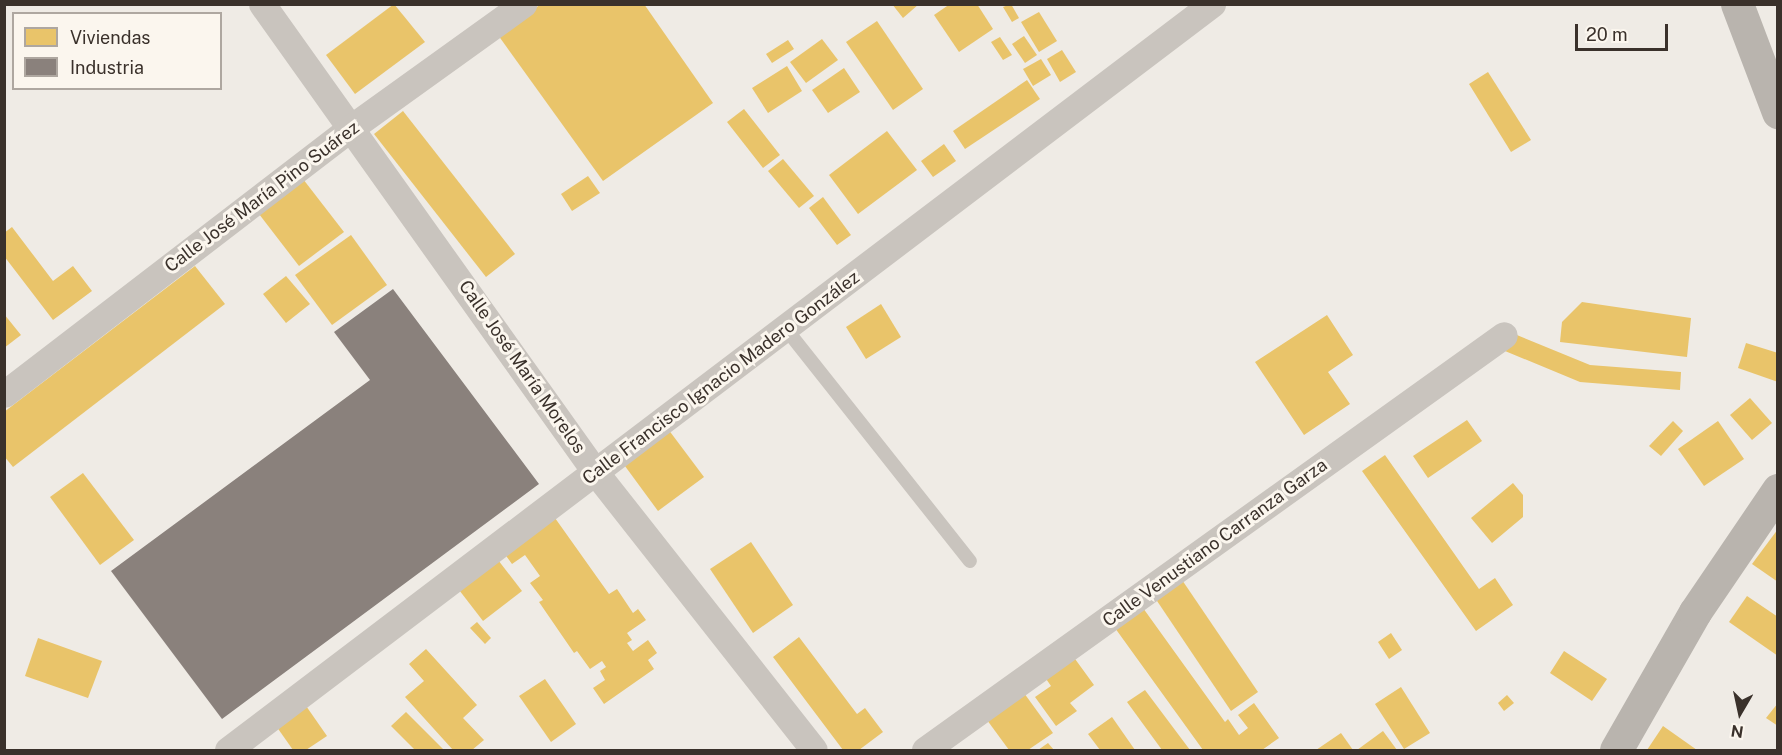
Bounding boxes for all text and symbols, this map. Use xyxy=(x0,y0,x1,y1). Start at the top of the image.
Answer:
legend xyxy=(12,12,222,90)
scale bar xyxy=(1578,12,1671,50)
text: 20 m xyxy=(1586,24,1628,45)
text: Viviendas xyxy=(70,27,150,48)
text: Industria xyxy=(70,57,144,78)
street label: Calle José María Pino Suárez xyxy=(160,117,364,277)
street label: Calle Francisco Ignacio Madero González xyxy=(578,267,864,489)
street label: Calle José María Morelos xyxy=(454,276,590,458)
street label: Calle Venustiano Carranza Garza xyxy=(1098,454,1332,632)
north arrow xyxy=(1710,683,1770,743)
text: N xyxy=(1729,721,1745,742)

